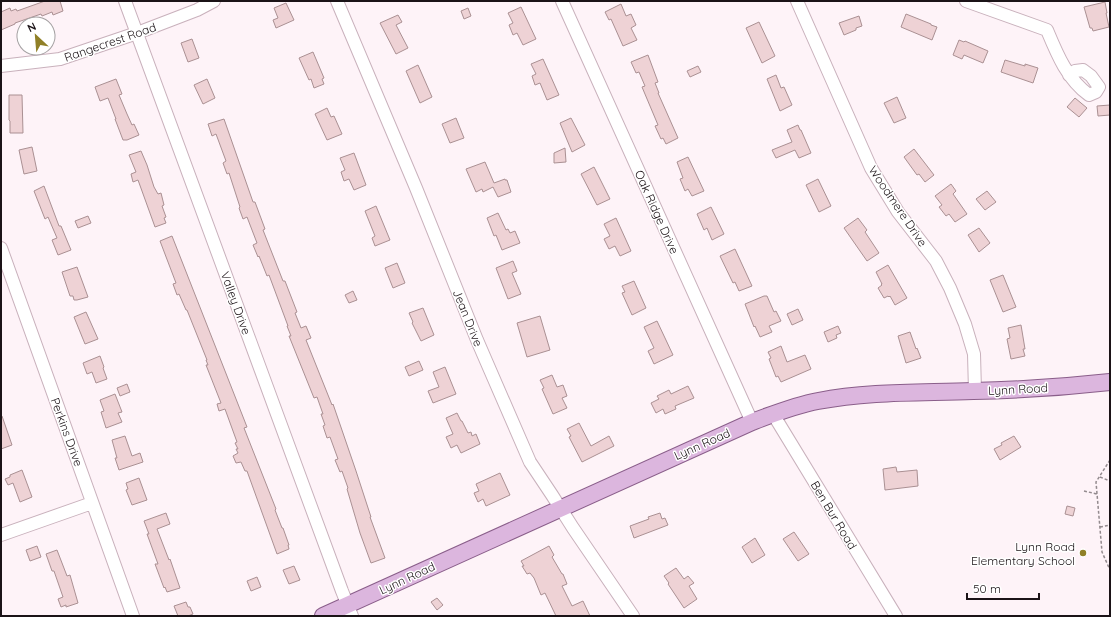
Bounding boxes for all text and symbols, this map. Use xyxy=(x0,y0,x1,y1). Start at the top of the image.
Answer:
north arrow xyxy=(16,16,56,56)
text: N xyxy=(25,19,38,35)
street label: Rangecrest Road xyxy=(62,19,158,65)
street label: Woodmere Drive xyxy=(865,163,931,249)
street label: Oak Ridge Drive xyxy=(632,168,682,256)
street label: Valley Drive xyxy=(218,269,254,337)
street label: Jean Drive xyxy=(450,287,486,349)
street label: Lynn Road xyxy=(988,380,1048,398)
street label: Perkins Drive xyxy=(48,396,86,469)
street label: Lynn Road xyxy=(672,425,732,463)
street label: Ben Bur Road xyxy=(808,478,860,552)
place label: Lynn Road Elementary School xyxy=(971,539,1075,568)
marker: Lynn Road Elementary School xyxy=(1078,548,1088,558)
street label: Lynn Road xyxy=(377,559,437,597)
scale bar xyxy=(967,575,1039,601)
text: 50 m xyxy=(973,581,1001,596)

